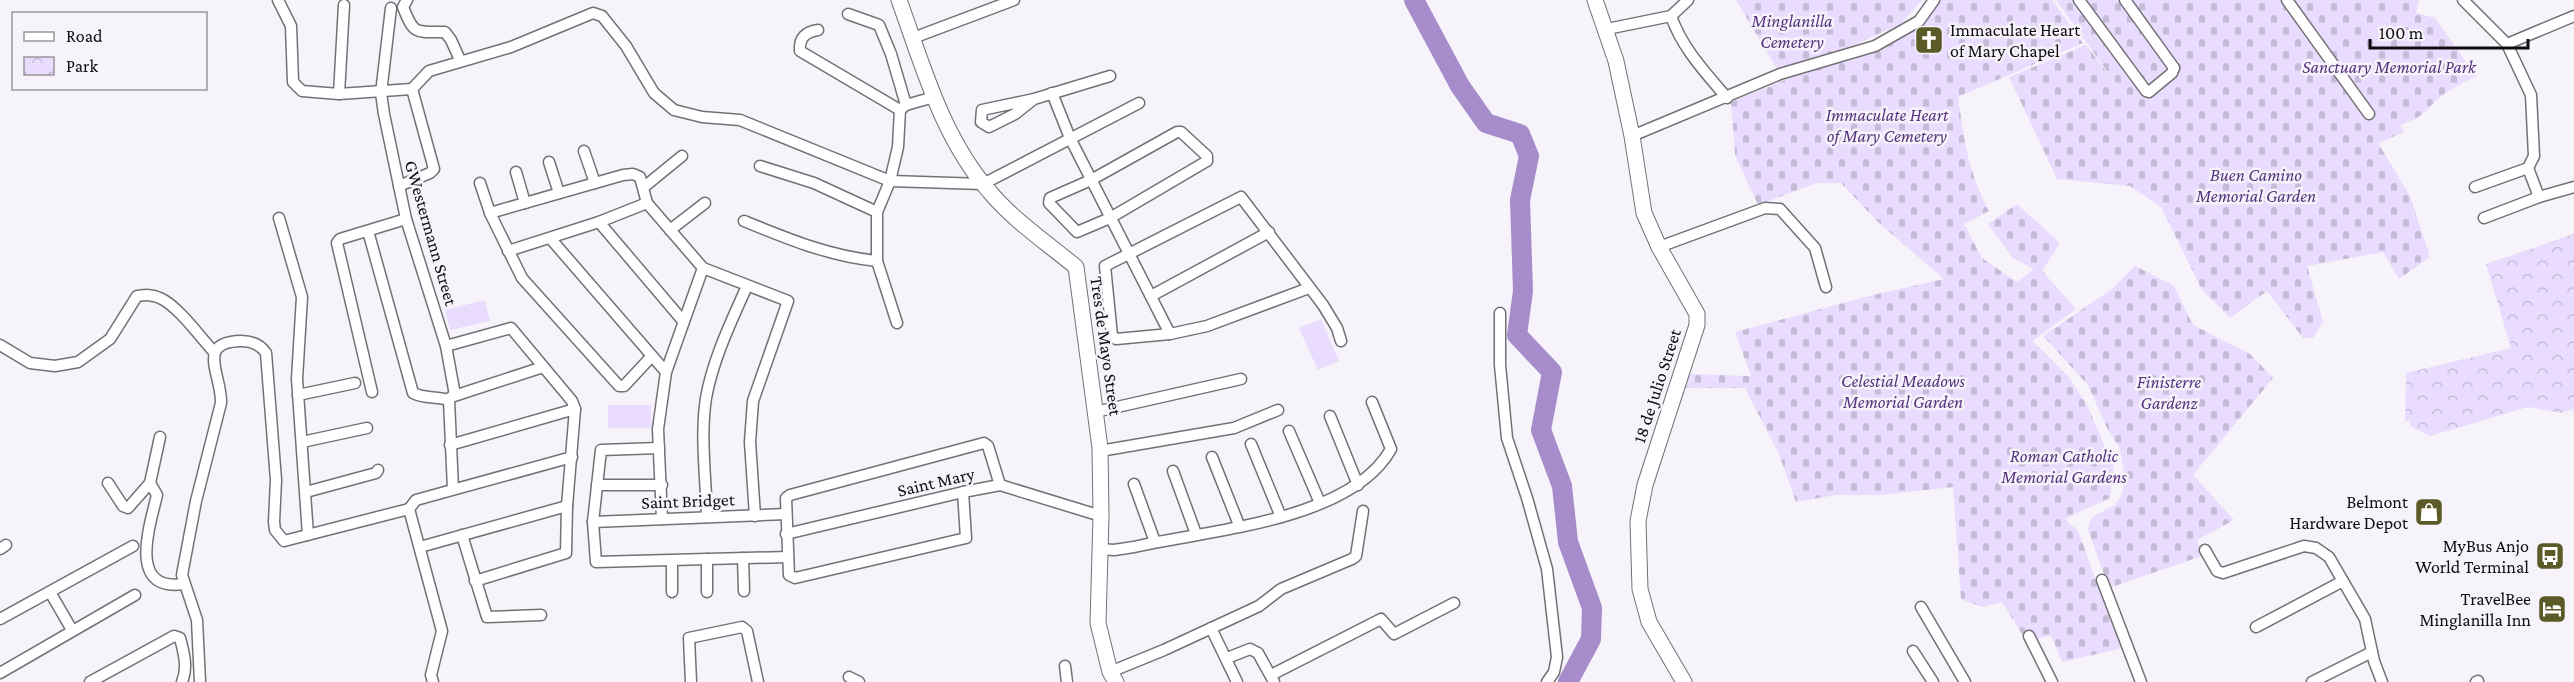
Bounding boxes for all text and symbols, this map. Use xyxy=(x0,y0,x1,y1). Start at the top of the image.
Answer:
park label: Minglanilla Cemetery xyxy=(1750,11,1833,52)
legend xyxy=(12,12,207,90)
scale bar xyxy=(2370,12,2528,50)
place label: Immaculate Heart of Mary Chapel xyxy=(1950,20,2081,61)
text: 100 m xyxy=(2379,23,2424,43)
church icon: Immaculate Heart of Mary Chapel xyxy=(1913,24,1945,56)
text: Road xyxy=(66,26,103,46)
text: Park xyxy=(66,56,98,76)
park label: Sanctuary Memorial Park xyxy=(2302,57,2477,77)
park label: Immaculate Heart of Mary Cemetery xyxy=(1826,105,1949,146)
street label: GWestermann Street xyxy=(401,158,462,309)
park label: Buen Camino Memorial Garden xyxy=(2195,165,2316,206)
street label: Tres de Mayo Street xyxy=(1086,275,1126,418)
street label: 18 de Julio Street xyxy=(1629,325,1685,446)
park label: Celestial Meadows Memorial Garden xyxy=(1841,371,1965,412)
park label: Finisterre Gardenz xyxy=(2137,372,2201,413)
park label: Roman Catholic Memorial Gardens xyxy=(2000,446,2127,487)
street label: Saint Mary xyxy=(896,463,977,501)
street label: Saint Bridget xyxy=(641,489,736,513)
place label: Belmont Hardware Depot xyxy=(2289,492,2409,533)
shop icon: Belmont Hardware Depot xyxy=(2413,496,2445,528)
place label: MyBus Anjo World Terminal xyxy=(2415,536,2529,577)
bus stop icon: MyBus Anjo World Terminal xyxy=(2534,540,2566,572)
place label: TravelBee Minglanilla Inn xyxy=(2420,589,2531,630)
hotel icon: TravelBee Minglanilla Inn xyxy=(2536,593,2568,625)

